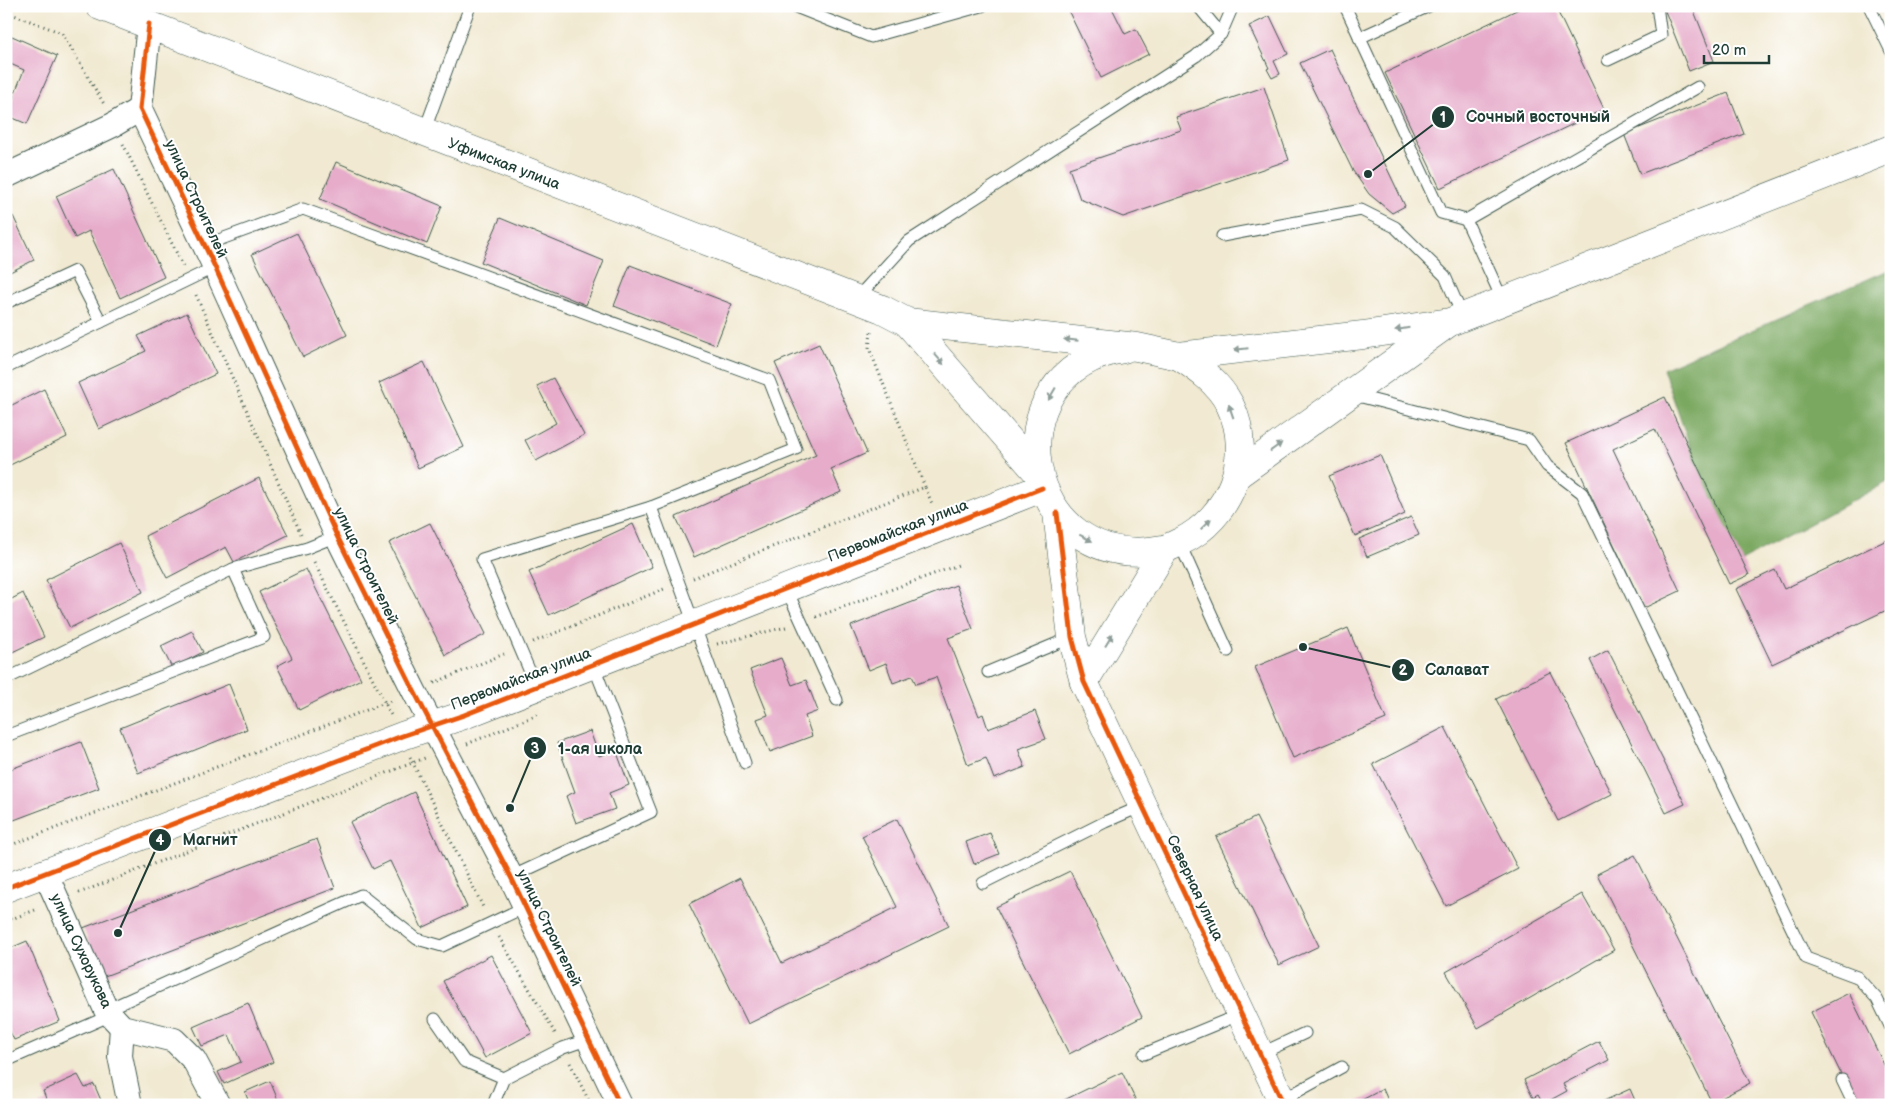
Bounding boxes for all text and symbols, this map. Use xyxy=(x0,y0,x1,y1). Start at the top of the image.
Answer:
scale bar xyxy=(1704,32,1770,64)
text: 20 m xyxy=(1712,41,1746,60)
callout: Сочный восточный xyxy=(1431,101,1620,132)
text: 1 xyxy=(1440,108,1446,127)
text: Сочный восточный xyxy=(1466,108,1610,127)
street label: Уфимская улица xyxy=(445,134,563,194)
street label: улица Строителей xyxy=(160,137,232,261)
one-way arrow xyxy=(1393,325,1409,333)
one-way arrow xyxy=(1063,336,1079,344)
one-way arrow xyxy=(1232,345,1248,353)
one-way arrow xyxy=(933,352,945,364)
one-way arrow xyxy=(1048,388,1057,401)
one-way arrow xyxy=(1227,403,1234,418)
one-way arrow xyxy=(1270,442,1283,452)
street label: Первомайская улица xyxy=(825,495,971,567)
street label: улица Строителей xyxy=(329,504,403,628)
one-way arrow xyxy=(1200,518,1212,530)
one-way arrow xyxy=(1079,533,1094,542)
one-way arrow xyxy=(1105,634,1114,647)
street label: Первомайская улица xyxy=(448,643,594,715)
callout: Салават xyxy=(1390,654,1499,685)
text: 2 xyxy=(1399,661,1408,680)
text: Салават xyxy=(1425,661,1490,680)
callout: 1-ая школа xyxy=(523,733,652,764)
text: 3 xyxy=(531,739,540,758)
text: 1-ая школа xyxy=(558,740,643,759)
callout: Магнит xyxy=(147,824,247,855)
text: 4 xyxy=(156,831,165,850)
text: Магнит xyxy=(183,831,238,850)
street label: Северная улица xyxy=(1162,832,1228,944)
street label: улица Строителей xyxy=(512,866,586,990)
street label: улица Сухорукова xyxy=(46,890,116,1012)

